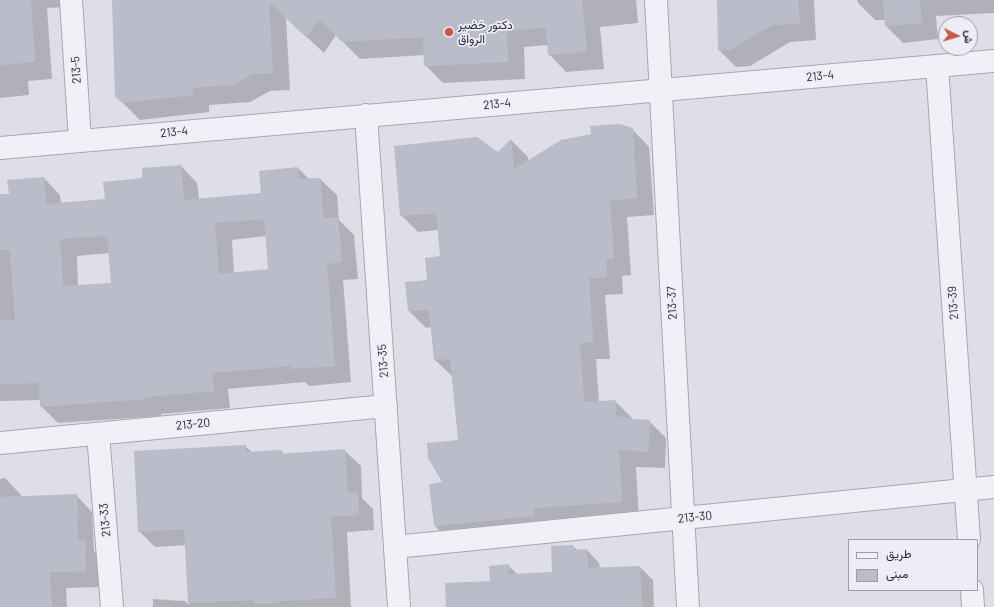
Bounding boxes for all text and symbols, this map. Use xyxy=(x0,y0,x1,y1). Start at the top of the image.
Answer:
north arrow xyxy=(938,16,978,56)
place label: دكتور خضير الرواق xyxy=(458,18,513,46)
marker: دكتور خضير الرواق xyxy=(443,26,455,38)
text: ش xyxy=(962,30,977,44)
street label: 213-5 xyxy=(68,56,84,84)
street label: 213-4 xyxy=(805,68,835,84)
street label: 213-4 xyxy=(482,96,512,112)
street label: 213-4 xyxy=(159,124,189,140)
street label: 213-37 xyxy=(664,286,680,320)
street label: 213-39 xyxy=(945,286,961,320)
street label: 213-35 xyxy=(375,344,391,378)
street label: 213-20 xyxy=(175,415,211,433)
street label: 213-33 xyxy=(96,503,114,537)
street label: 213-30 xyxy=(677,508,713,526)
legend xyxy=(848,539,978,591)
text: طريق xyxy=(886,546,911,560)
text: مبنى xyxy=(886,566,908,580)

